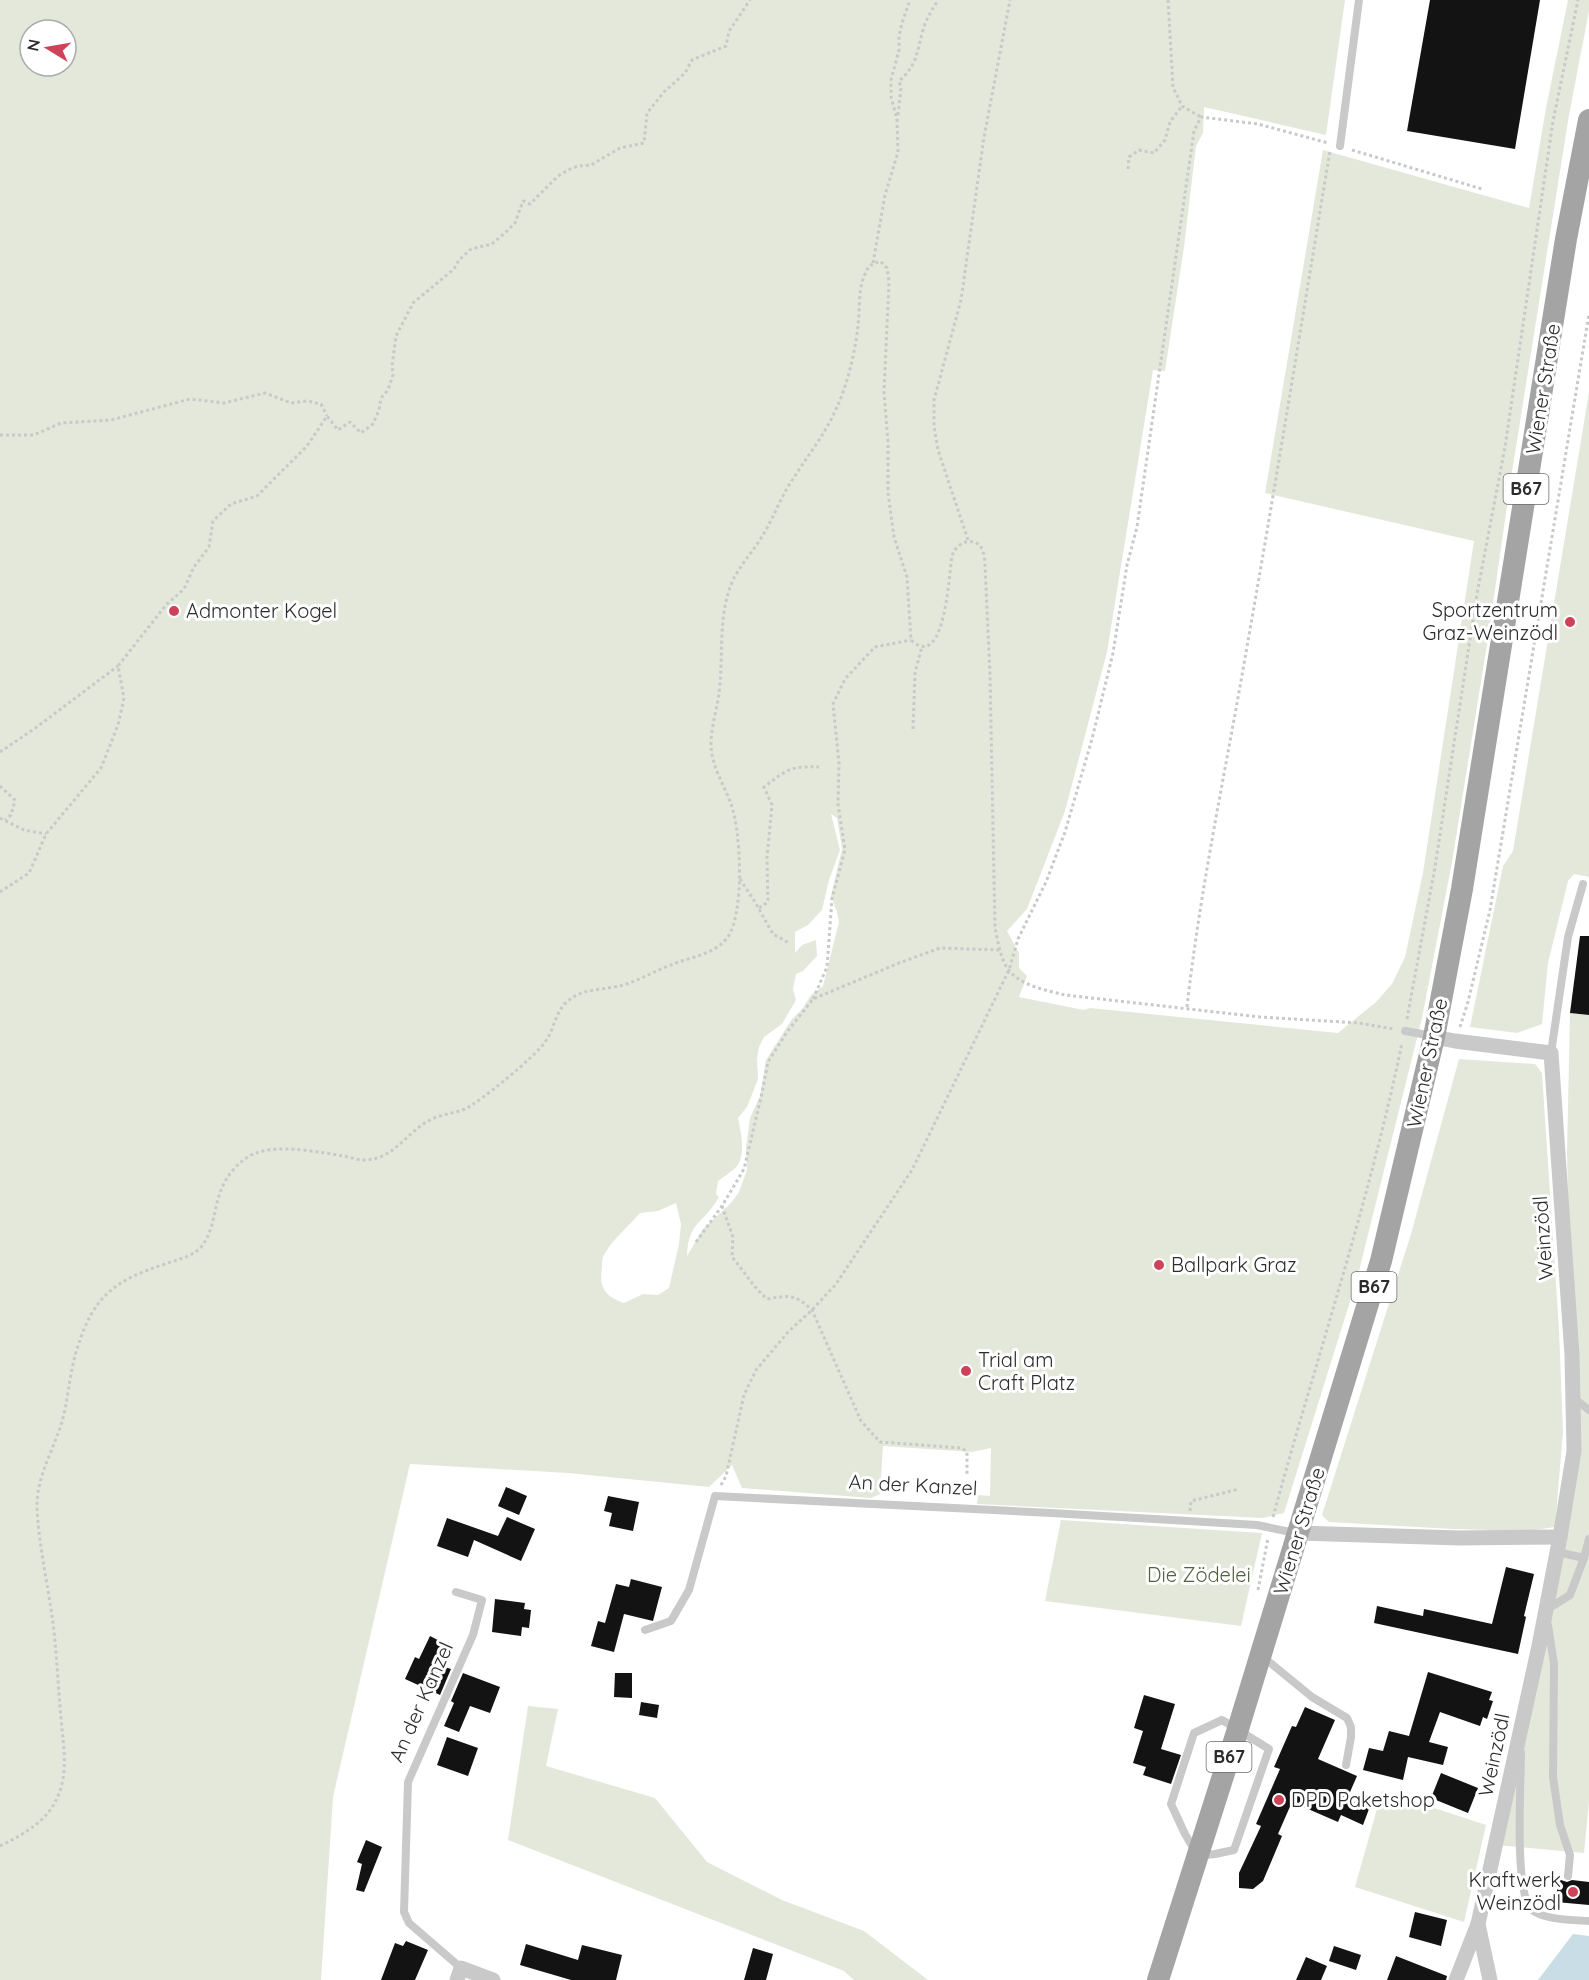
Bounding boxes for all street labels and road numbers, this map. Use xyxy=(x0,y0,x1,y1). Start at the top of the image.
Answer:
street label: Wiener Straße xyxy=(1520,322,1565,456)
road number: B67 xyxy=(1504,474,1549,504)
street label: Wiener Straße xyxy=(1401,996,1452,1130)
street label: Weinzödl xyxy=(1527,1195,1558,1281)
road number: B67 xyxy=(1352,1272,1396,1302)
street label: Wiener Straße xyxy=(1267,1464,1330,1598)
street label: An der Kanzel xyxy=(848,1469,978,1500)
street label: An der Kanzel xyxy=(383,1638,458,1766)
street label: Weinzödl xyxy=(1472,1711,1515,1799)
road number: B67 xyxy=(1206,1742,1252,1772)

